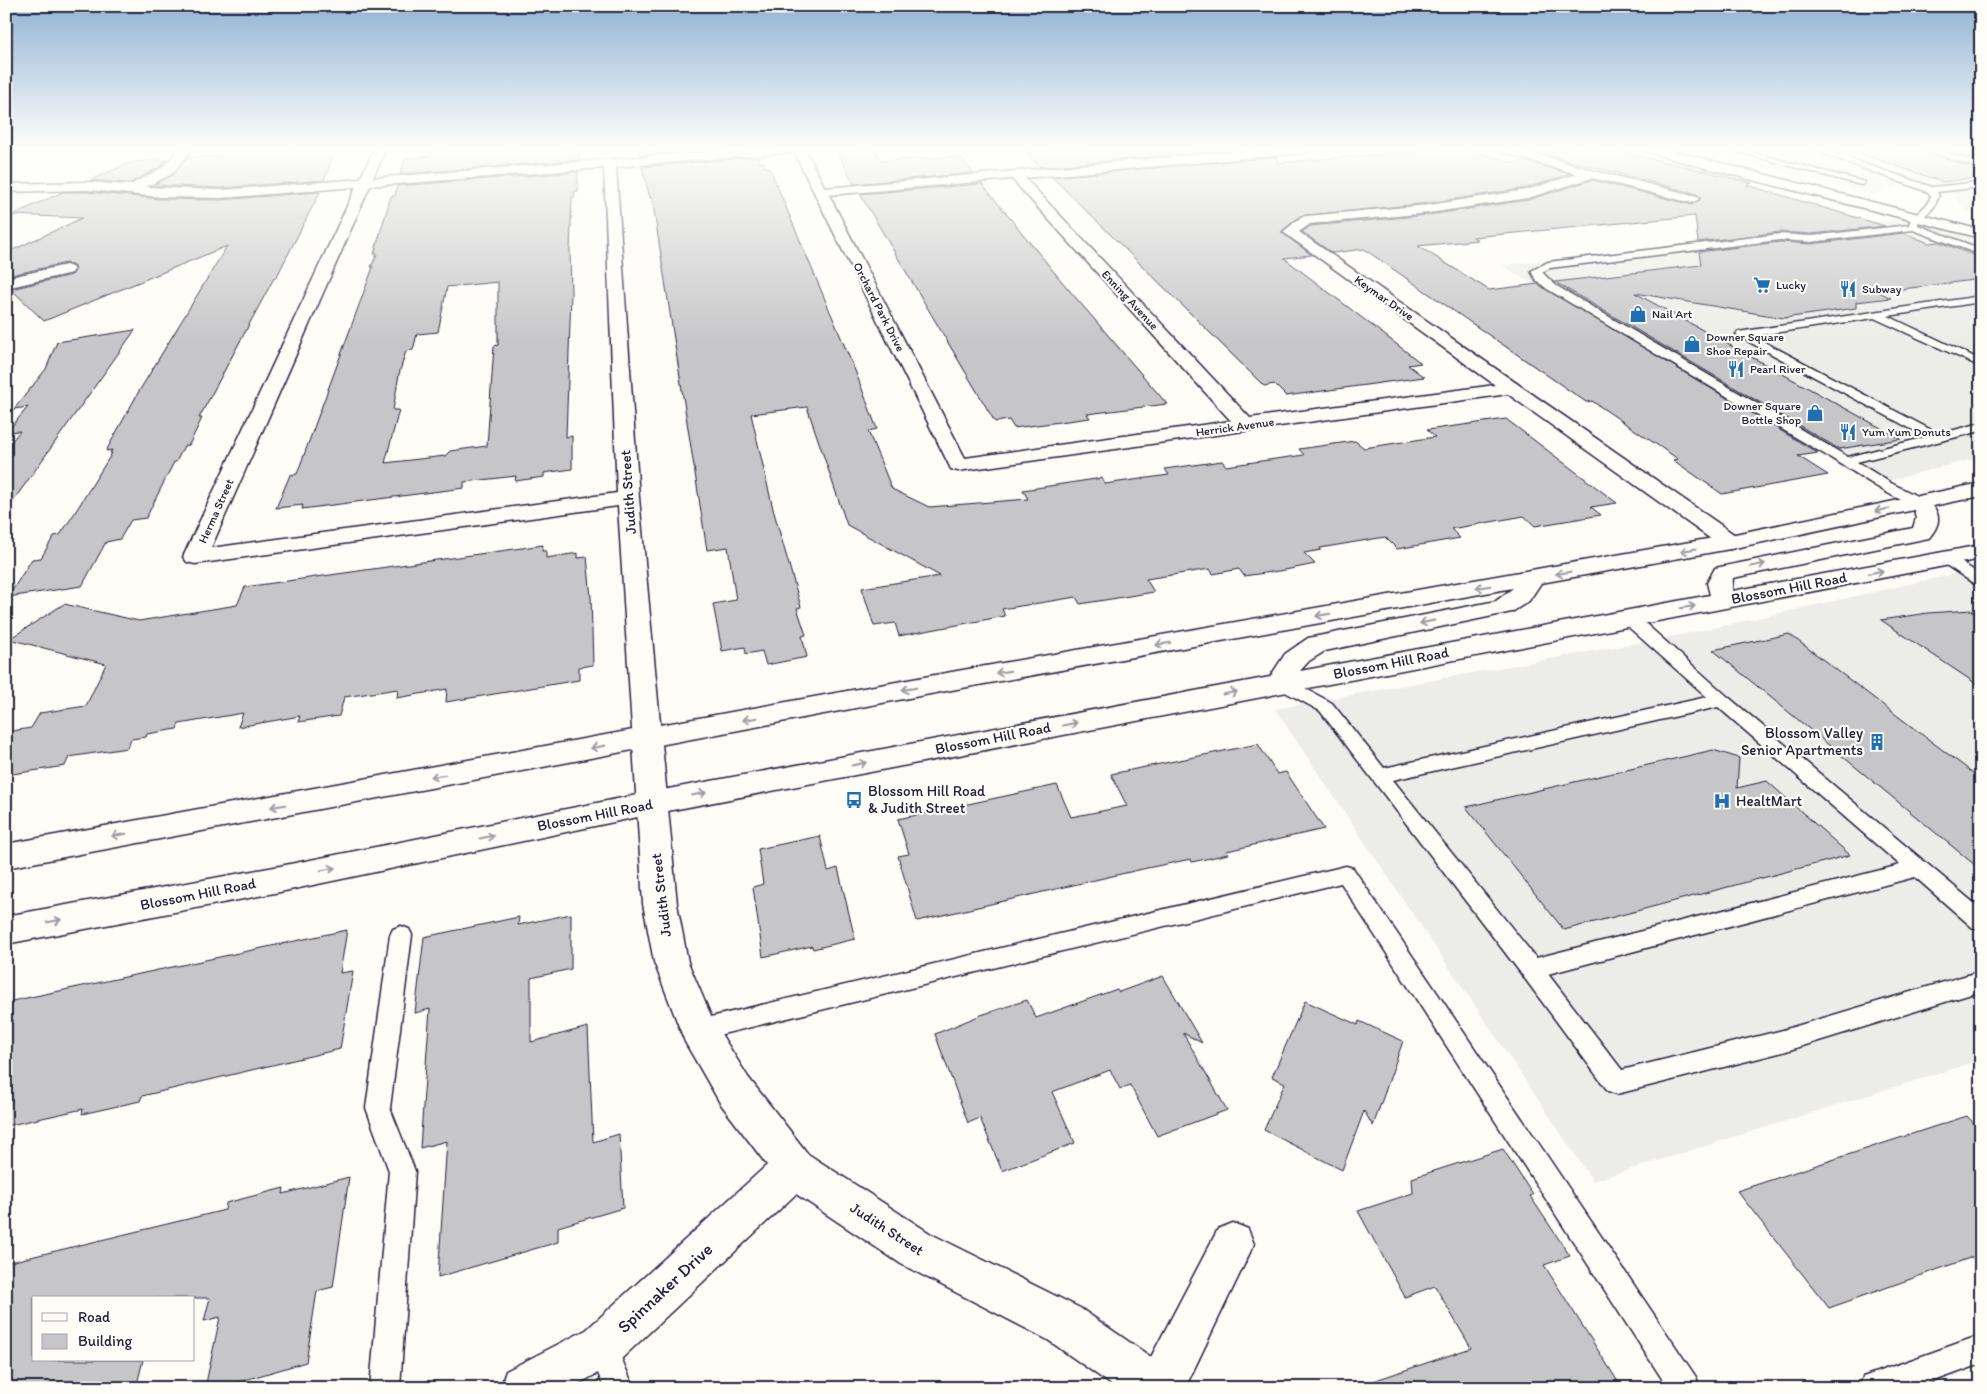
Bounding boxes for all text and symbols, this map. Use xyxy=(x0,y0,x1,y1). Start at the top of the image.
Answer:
street label: Orchard Park Drive xyxy=(850,260,908,354)
street label: Enning Avenue xyxy=(1099,267,1161,333)
street label: Keymar Drive xyxy=(1352,272,1417,324)
supermarket icon: Lucky xyxy=(1752,275,1772,295)
place label: Lucky xyxy=(1776,278,1806,292)
restaurant icon: Subway xyxy=(1838,279,1858,299)
place label: Subway xyxy=(1862,282,1902,296)
shop icon: Nail Art xyxy=(1628,304,1648,324)
place label: Nail Art xyxy=(1652,307,1693,321)
place label: Downer Square Shoe Repair xyxy=(1706,330,1784,358)
shop icon: Downer Square Shoe Repair xyxy=(1682,334,1702,354)
restaurant icon: Pearl River xyxy=(1726,359,1746,379)
place label: Pearl River xyxy=(1750,362,1806,376)
place label: Downer Square Bottle Shop xyxy=(1723,399,1801,427)
shop icon: Downer Square Bottle Shop xyxy=(1805,403,1825,423)
street label: Herrick Avenue xyxy=(1195,415,1275,439)
restaurant icon: Yum Yum Donuts xyxy=(1838,422,1858,442)
place label: Yum Yum Donuts xyxy=(1862,425,1951,439)
street label: Judith Street xyxy=(616,449,640,535)
street label: Herma Street xyxy=(196,476,237,545)
one-way arrow xyxy=(1874,506,1890,516)
one-way arrow xyxy=(1681,545,1697,555)
one-way arrow xyxy=(1750,560,1766,570)
one-way arrow xyxy=(1867,566,1883,576)
one-way arrow xyxy=(1555,568,1571,578)
street label: Blossom Hill Road xyxy=(1730,568,1849,608)
one-way arrow xyxy=(1475,582,1491,592)
one-way arrow xyxy=(1679,601,1695,611)
one-way arrow xyxy=(1315,611,1331,621)
one-way arrow xyxy=(1419,618,1435,627)
one-way arrow xyxy=(1155,639,1171,649)
street label: Blossom Hill Road xyxy=(1332,643,1451,683)
one-way arrow xyxy=(995,668,1011,678)
one-way arrow xyxy=(902,685,918,695)
one-way arrow xyxy=(1222,688,1238,698)
one-way arrow xyxy=(742,714,758,724)
street label: Blossom Hill Road xyxy=(934,718,1053,758)
one-way arrow xyxy=(1062,718,1078,728)
place label: Blossom Valley Senior Apartments xyxy=(1741,724,1863,759)
building icon: Blossom Valley Senior Apartments xyxy=(1867,732,1887,752)
one-way arrow xyxy=(590,742,606,752)
one-way arrow xyxy=(851,759,867,768)
one-way arrow xyxy=(431,772,447,782)
place label: Blossom Hill Road & Judith Street xyxy=(868,782,986,817)
one-way arrow xyxy=(691,789,707,799)
bus stop icon: Blossom Hill Road & Judith Street xyxy=(844,790,864,810)
hospital icon: HealtMart xyxy=(1712,791,1732,811)
place label: HealtMart xyxy=(1736,792,1803,810)
street label: Blossom Hill Road xyxy=(536,795,655,835)
one-way arrow xyxy=(271,801,287,811)
one-way arrow xyxy=(111,831,127,840)
one-way arrow xyxy=(479,831,495,841)
street label: Judith Street xyxy=(647,852,675,938)
one-way arrow xyxy=(319,864,335,873)
street label: Blossom Hill Road xyxy=(139,874,258,914)
one-way arrow xyxy=(46,916,62,926)
street label: Judith Street xyxy=(847,1199,928,1260)
street label: Spinnaker Drive xyxy=(613,1238,717,1338)
legend xyxy=(32,1296,195,1362)
text: Road xyxy=(78,1308,111,1326)
text: Building xyxy=(78,1332,132,1350)

